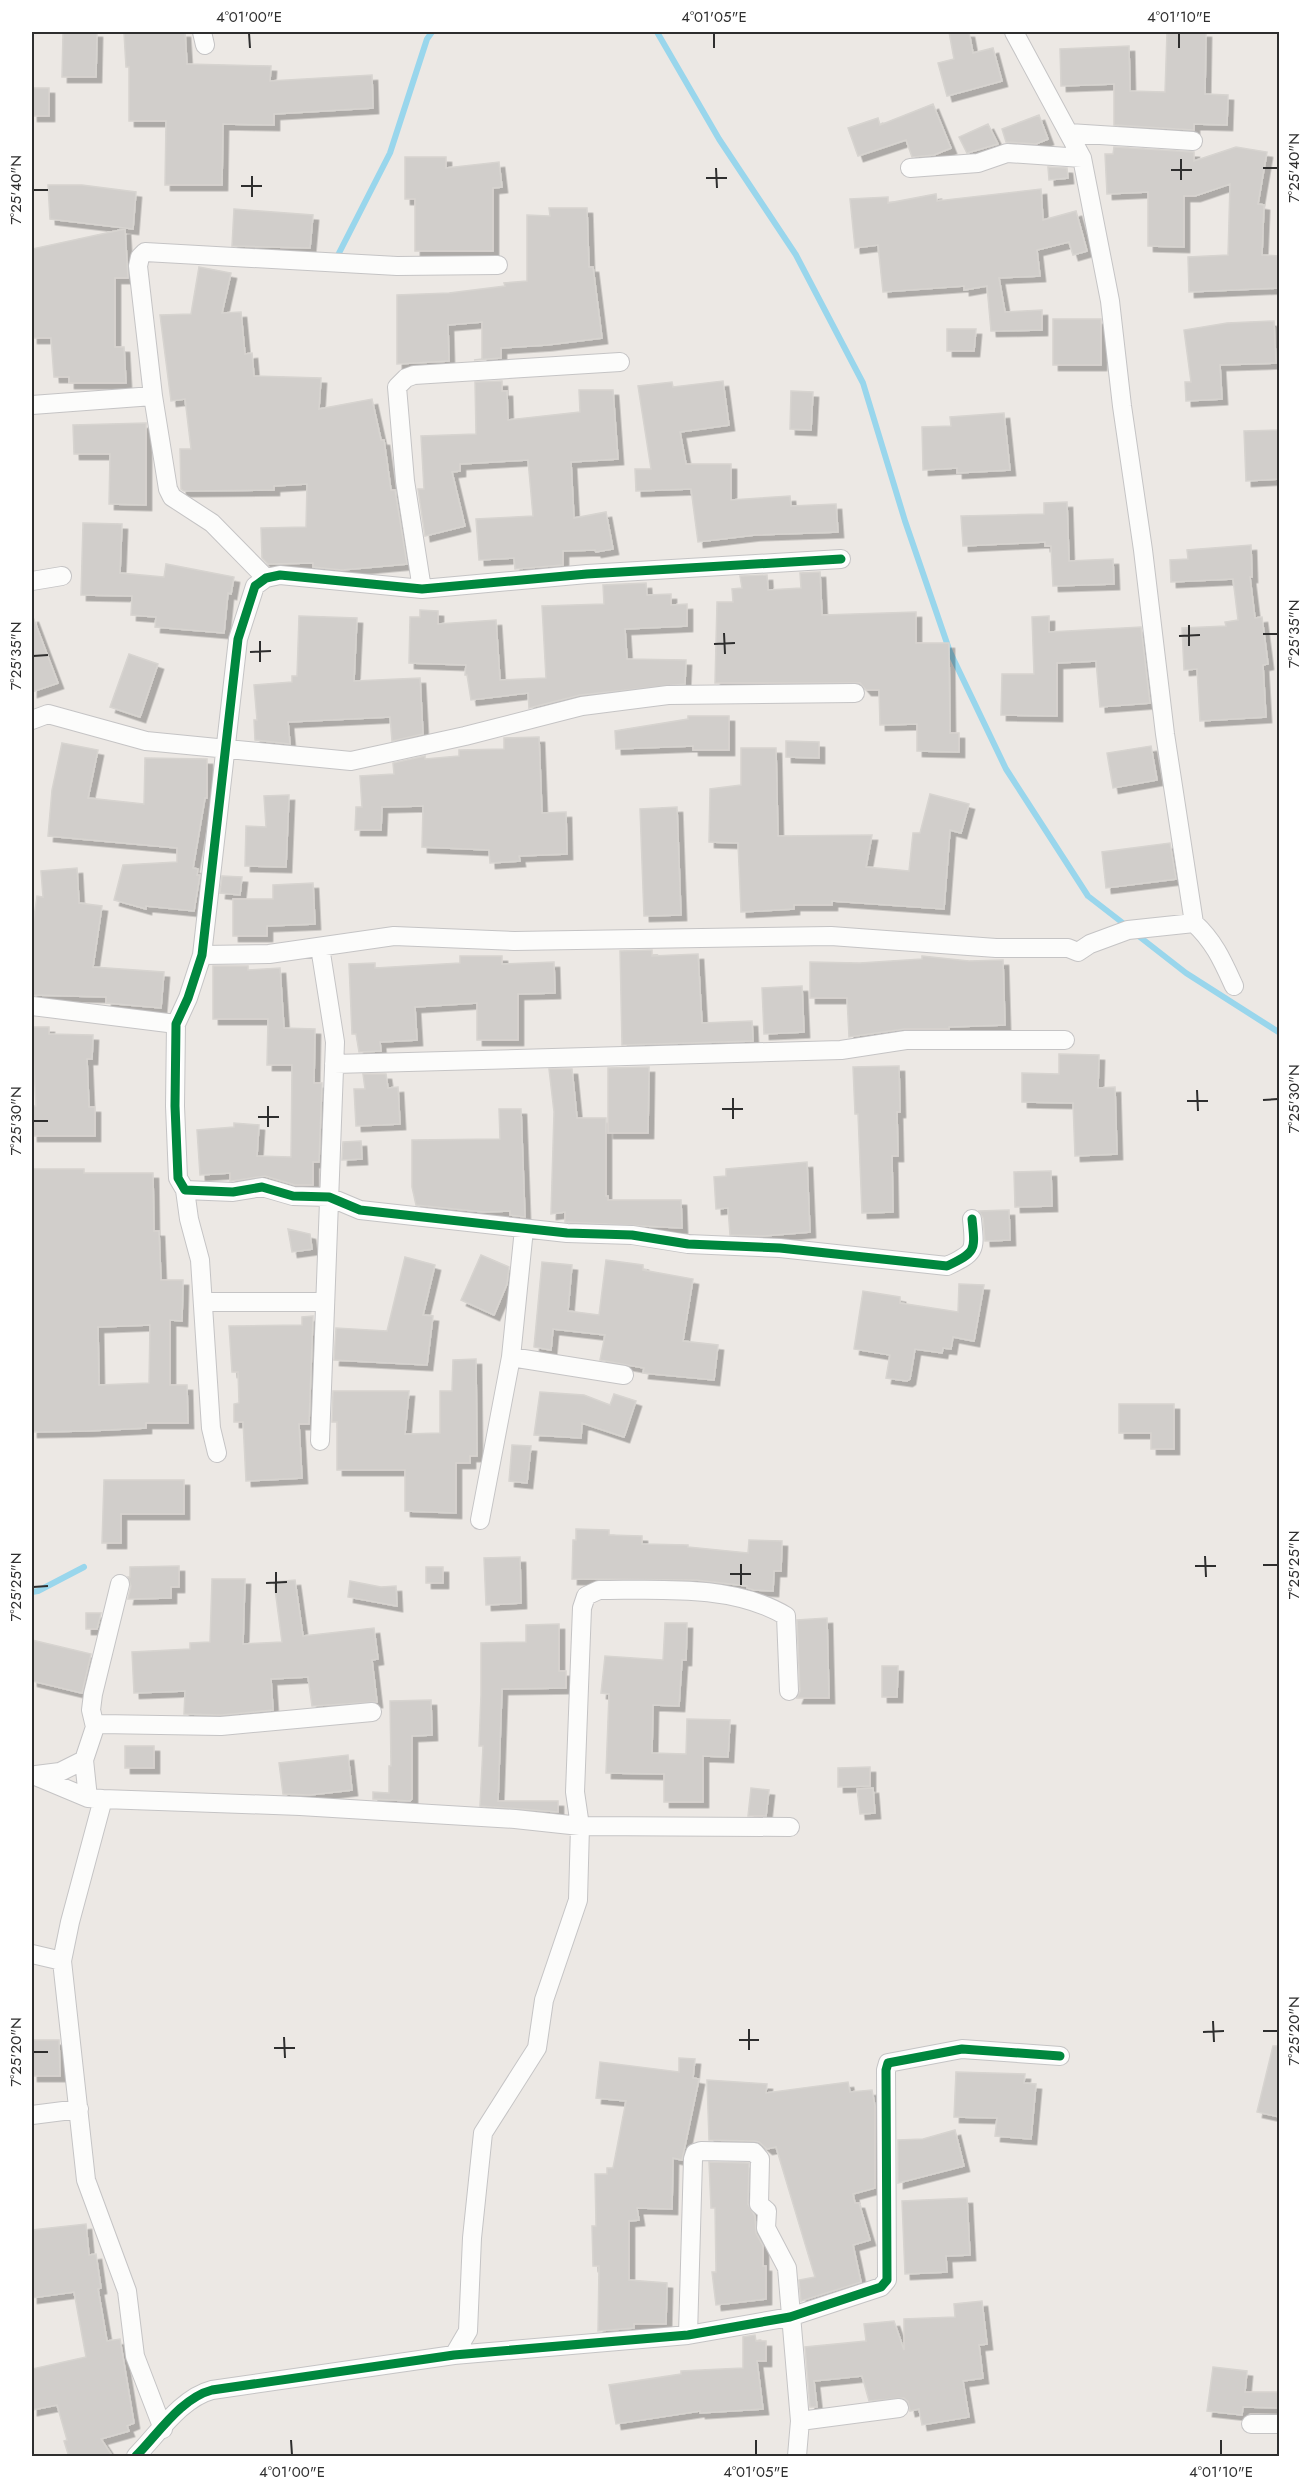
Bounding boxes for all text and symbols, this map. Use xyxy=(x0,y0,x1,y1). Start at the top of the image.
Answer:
text: 4°01'00"E xyxy=(216,6,282,28)
text: 4°01'05"E xyxy=(681,6,747,28)
text: 4°01'10"E xyxy=(1147,6,1211,28)
text: 7°25'40"N xyxy=(1283,133,1305,203)
text: 7°25'40"N xyxy=(5,155,27,225)
text: 7°25'35"N xyxy=(1283,600,1305,668)
text: 7°25'35"N xyxy=(5,622,27,690)
text: 7°25'30"N xyxy=(1283,1064,1305,1134)
text: 7°25'30"N xyxy=(5,1086,27,1156)
text: 7°25'25"N xyxy=(1283,1531,1305,1599)
text: 7°25'25"N xyxy=(5,1553,27,1621)
text: 7°25'20"N xyxy=(1283,1996,1305,2066)
text: 7°25'20"N xyxy=(5,2017,27,2087)
text: 4°01'00"E xyxy=(259,2461,325,2483)
text: 4°01'05"E xyxy=(723,2461,789,2483)
text: 4°01'10"E xyxy=(1189,2461,1253,2483)

